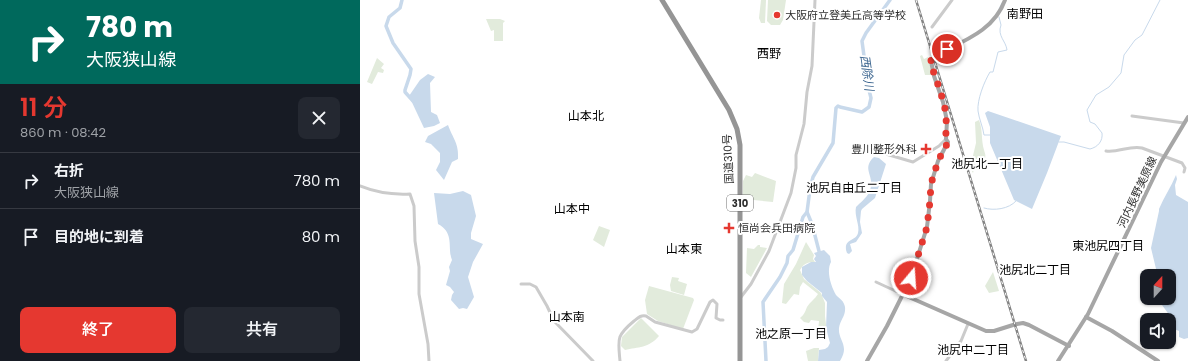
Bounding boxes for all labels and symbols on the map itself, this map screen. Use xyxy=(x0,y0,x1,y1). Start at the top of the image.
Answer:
district label: 南野田 xyxy=(1007,5,1043,22)
place label: 大阪府立登美丘高等学校 xyxy=(785,7,906,23)
marker: 大阪府立登美丘高等学校 xyxy=(772,10,782,20)
pin xyxy=(930,32,964,66)
district label: 西野 xyxy=(757,45,781,62)
water label: 西除川 xyxy=(857,54,879,94)
district label: 山本北 xyxy=(568,107,604,124)
street label: 国道310号 xyxy=(719,134,737,184)
place label: 豊川整形外科 xyxy=(851,141,917,157)
marker: 豊川整形外科 xyxy=(920,143,932,155)
street label: 河内長野美原線 xyxy=(1113,154,1161,230)
district label: 池尻北一丁目 xyxy=(951,155,1023,172)
district label: 池尻自由丘二丁目 xyxy=(806,179,902,196)
road number: 310 xyxy=(727,195,753,211)
district label: 山本中 xyxy=(554,200,590,217)
place label: 恒尚会兵田病院 xyxy=(738,220,815,236)
marker: 恒尚会兵田病院 xyxy=(723,222,735,234)
district label: 東池尻四丁目 xyxy=(1072,237,1144,254)
district label: 山本東 xyxy=(666,240,702,257)
position arrow xyxy=(890,257,932,299)
district label: 池尻北二丁目 xyxy=(999,261,1071,278)
north arrow xyxy=(1140,269,1176,305)
district label: 山本南 xyxy=(549,308,585,325)
district label: 池之原一丁目 xyxy=(755,325,827,342)
district label: 池尻中二丁目 xyxy=(937,341,1009,358)

